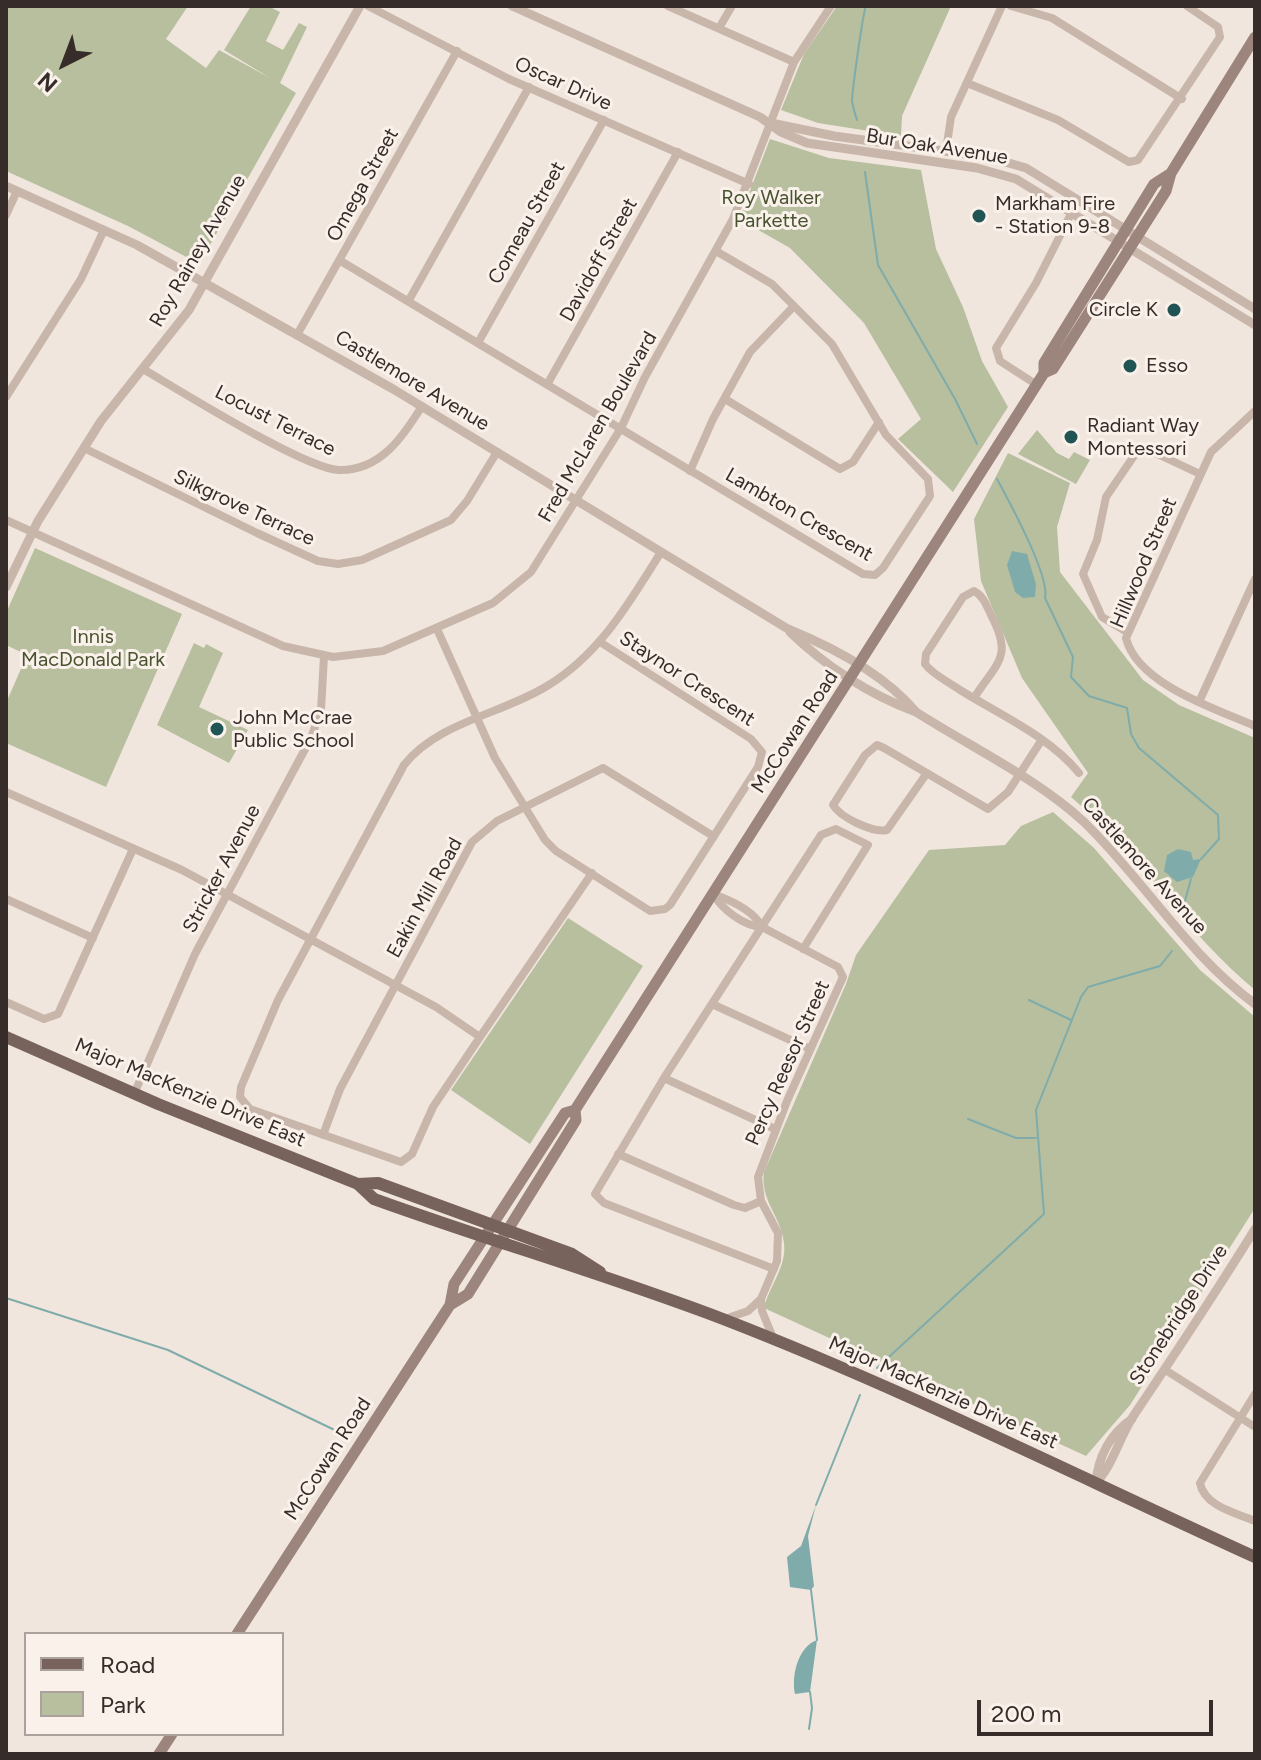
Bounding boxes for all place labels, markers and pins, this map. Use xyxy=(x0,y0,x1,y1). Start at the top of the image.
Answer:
place label: Markham Fire - Station 9-8 xyxy=(995,192,1115,239)
marker: Markham Fire - Station 9-8 xyxy=(970,207,988,225)
place label: Circle K xyxy=(1089,298,1158,322)
marker: Circle K xyxy=(1165,301,1183,319)
place label: Esso xyxy=(1146,354,1188,378)
marker: Esso xyxy=(1121,357,1139,375)
place label: Radiant Way Montessori xyxy=(1087,414,1199,461)
marker: Radiant Way Montessori xyxy=(1062,428,1080,446)
place label: John McCrae Public School xyxy=(233,706,354,753)
marker: John McCrae Public School xyxy=(208,720,226,738)

